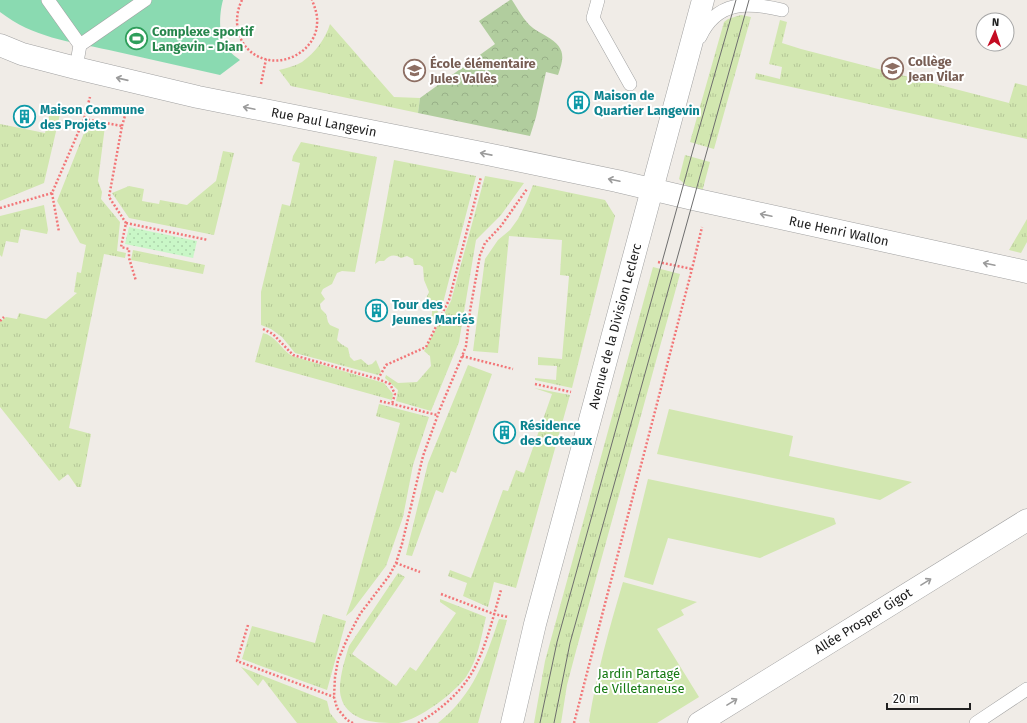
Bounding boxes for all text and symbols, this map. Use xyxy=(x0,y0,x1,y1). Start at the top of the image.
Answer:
north arrow xyxy=(975,12,1015,52)
text: N xyxy=(992,16,999,29)
place label: Complexe sportif Langevin - Dian xyxy=(152,24,255,54)
sports icon: Complexe sportif Langevin - Dian xyxy=(124,25,150,51)
place label: Collège Jean Vilar xyxy=(907,54,965,84)
place label: École élémentaire Jules Vallès xyxy=(429,55,536,86)
school or university icon: Collège Jean Vilar xyxy=(879,55,905,81)
school or university icon: École élémentaire Jules Vallès xyxy=(402,57,428,83)
one-way arrow xyxy=(116,75,129,83)
place label: Maison de Quartier Langevin xyxy=(594,88,700,118)
building icon: Maison de Quartier Langevin xyxy=(565,89,591,115)
place label: Maison Commune des Projets xyxy=(40,102,144,132)
building icon: Maison Commune des Projets xyxy=(11,103,37,129)
one-way arrow xyxy=(243,103,256,111)
street label: Rue Paul Langevin xyxy=(270,104,378,140)
one-way arrow xyxy=(480,149,493,157)
one-way arrow xyxy=(607,176,620,184)
one-way arrow xyxy=(760,210,773,218)
street label: Rue Henri Wallon xyxy=(788,213,890,249)
street label: Avenue de la Division Leclerc xyxy=(586,242,644,410)
one-way arrow xyxy=(983,259,996,267)
place label: Tour des Jeunes Mariés xyxy=(391,297,475,327)
building icon: Tour des Jeunes Mariés xyxy=(364,298,390,324)
place label: Résidence des Coteaux xyxy=(520,418,593,448)
building icon: Résidence des Coteaux xyxy=(492,419,518,445)
one-way arrow xyxy=(920,578,931,587)
street label: Allée Prosper Gigot xyxy=(811,585,915,657)
park label: Jardin Partagé de Villetaneuse xyxy=(594,666,684,696)
scale bar xyxy=(887,685,970,711)
text: 20 m xyxy=(893,692,919,706)
one-way arrow xyxy=(726,698,738,706)

